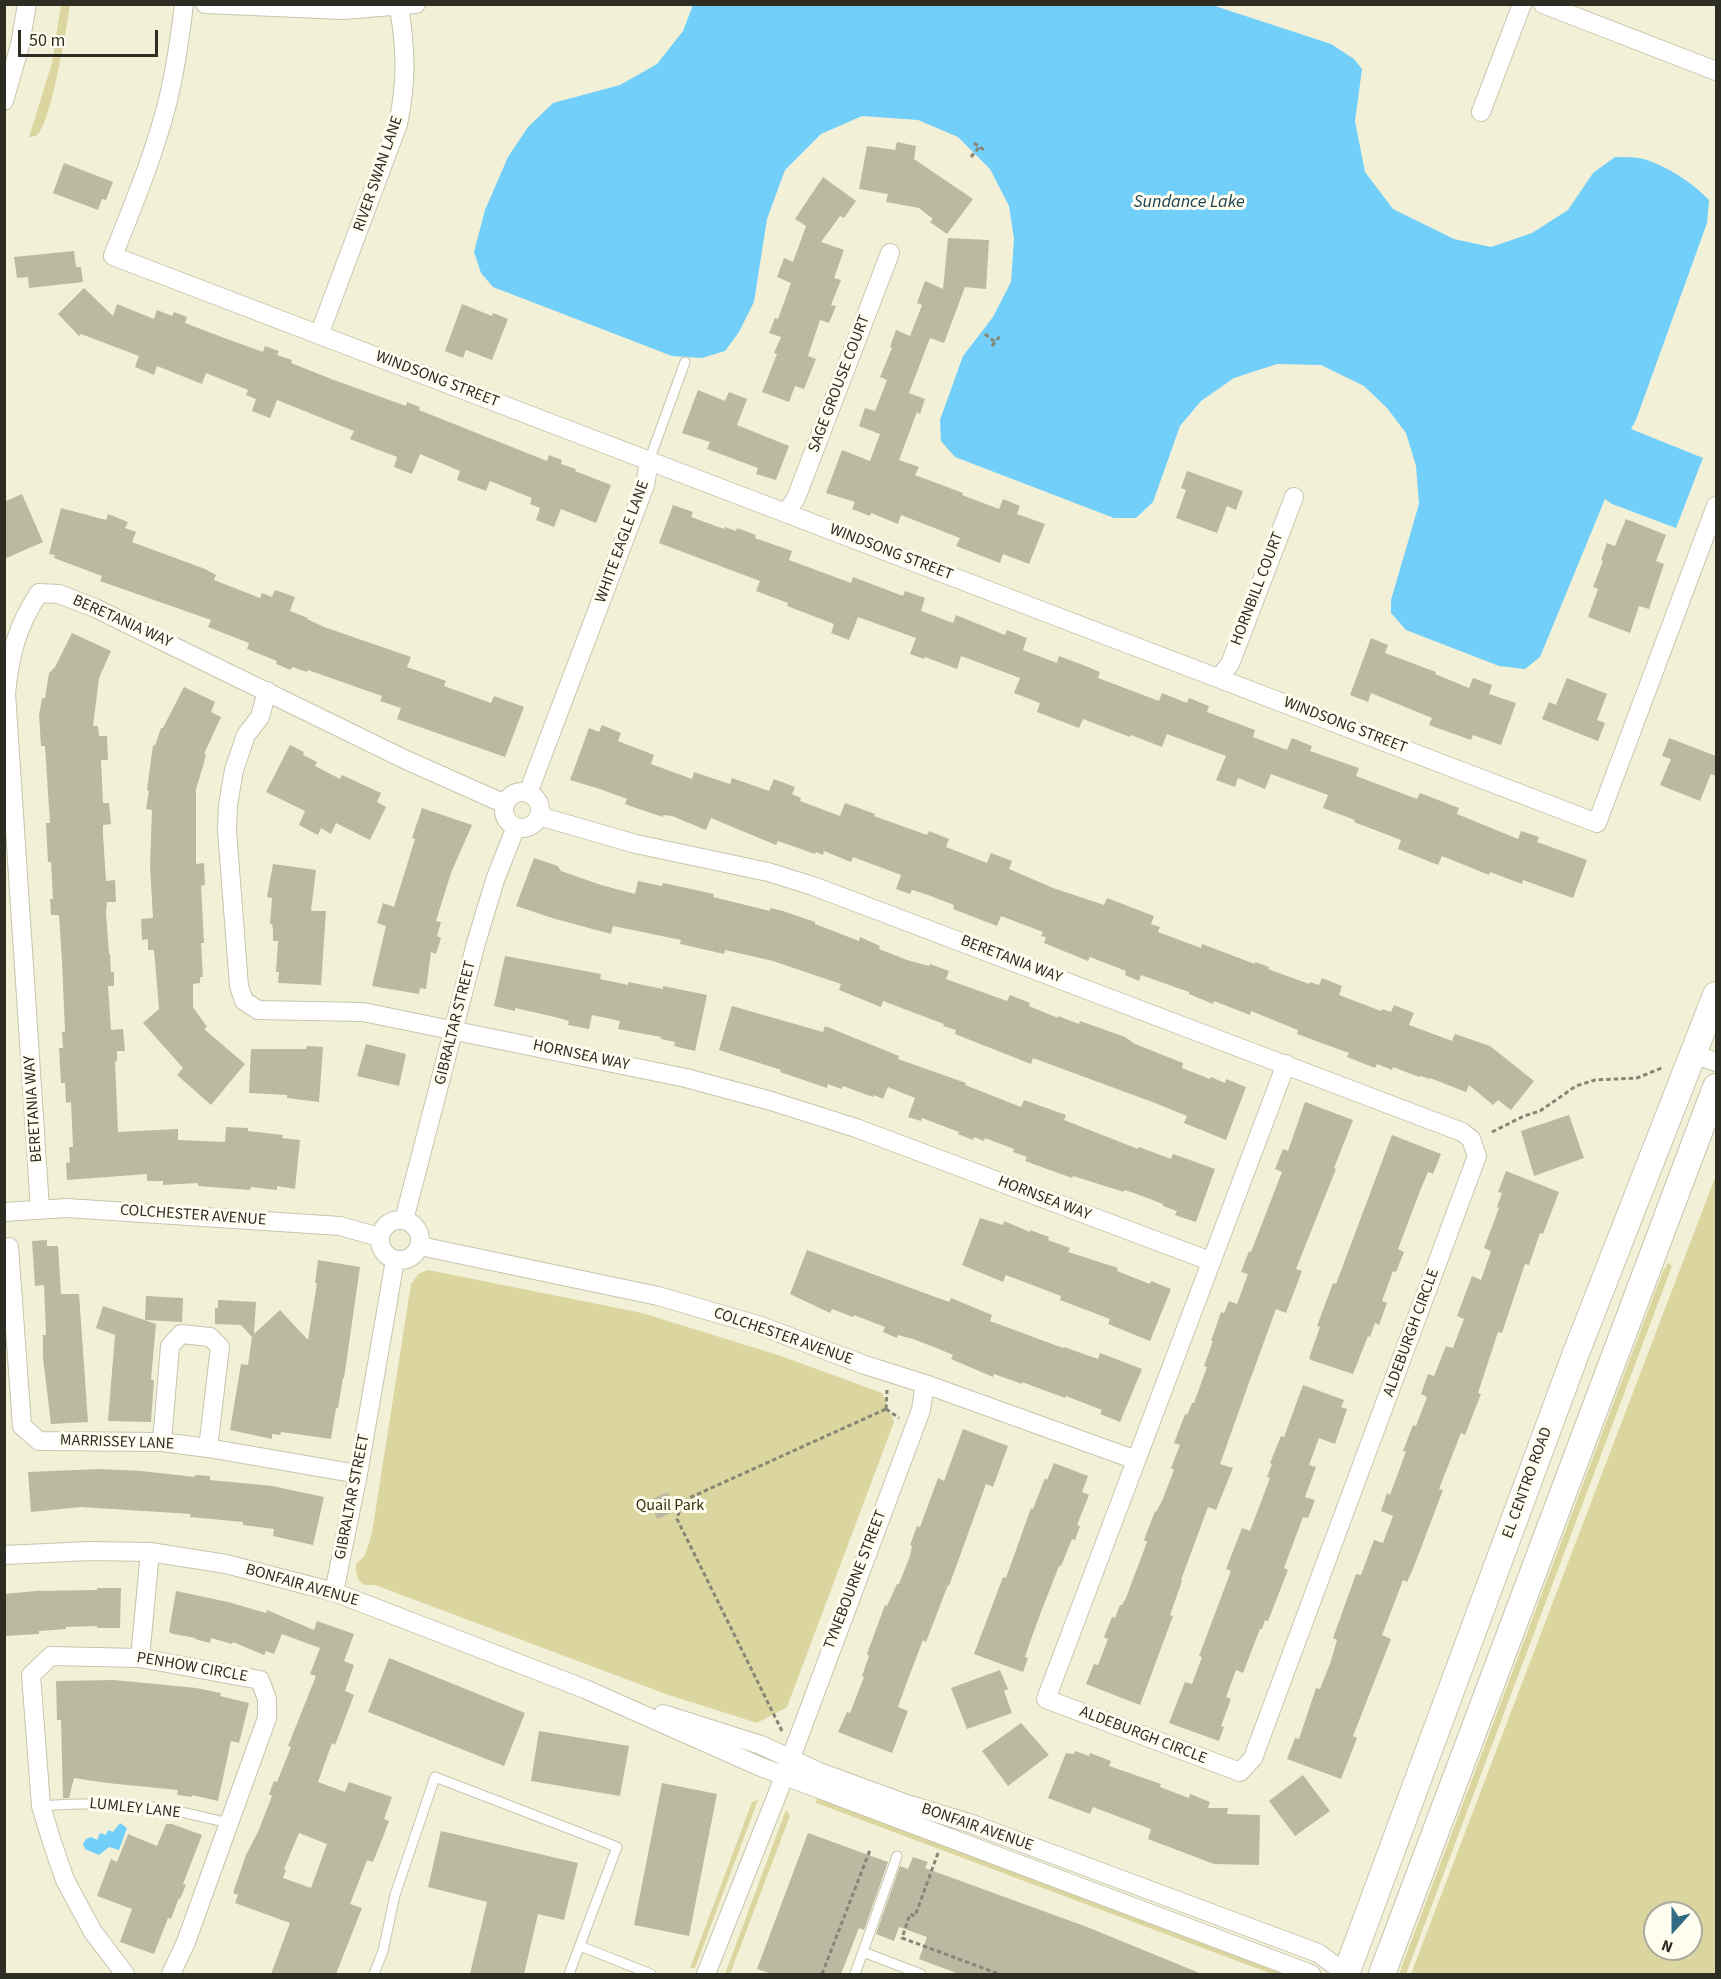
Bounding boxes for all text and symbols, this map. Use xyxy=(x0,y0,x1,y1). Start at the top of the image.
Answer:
scale bar xyxy=(21,18,160,56)
text: 50 m xyxy=(29,28,65,53)
street label: RIVER SWAN LANE xyxy=(350,114,408,234)
water label: Sundance Lake xyxy=(1133,192,1245,214)
street label: SAGE GROUSE COURT xyxy=(805,313,875,455)
street label: WINDSONG STREET xyxy=(372,348,502,412)
street label: WHITE EAGLE LANE xyxy=(592,478,654,606)
street label: WINDSONG STREET xyxy=(826,521,956,585)
street label: HORNBILL COURT xyxy=(1228,530,1288,648)
street label: BERETANIA WAY xyxy=(69,591,175,653)
street label: WINDSONG STREET xyxy=(1280,694,1410,758)
street label: BERETANIA WAY xyxy=(958,932,1064,988)
street label: GIBRALTAR STREET xyxy=(431,959,481,1087)
street label: HORNSEA WAY xyxy=(531,1036,631,1076)
street label: BERETANIA WAY xyxy=(21,1055,47,1163)
street label: HORNSEA WAY xyxy=(995,1172,1093,1226)
street label: COLCHESTER AVENUE xyxy=(119,1201,267,1231)
street label: ALDEBURGH CIRCLE xyxy=(1380,1266,1444,1400)
street label: COLCHESTER AVENUE xyxy=(711,1304,855,1370)
street label: EL CENTRO ROAD xyxy=(1499,1425,1557,1541)
street label: MARRISSEY LANE xyxy=(60,1431,174,1455)
street label: GIBRALTAR STREET xyxy=(331,1433,375,1561)
park label: Quail Park xyxy=(636,1496,704,1516)
street label: TYNEBOURNE STREET xyxy=(821,1508,891,1652)
street label: BONFAIR AVENUE xyxy=(243,1561,361,1611)
street label: PENHOW CIRCLE xyxy=(135,1649,249,1687)
street label: ALDEBURGH CIRCLE xyxy=(1077,1703,1209,1769)
street label: LUMLEY LANE xyxy=(88,1795,182,1823)
street label: BONFAIR AVENUE xyxy=(918,1800,1036,1856)
north arrow xyxy=(1643,1901,1703,1961)
text: N xyxy=(1658,1934,1676,1958)

